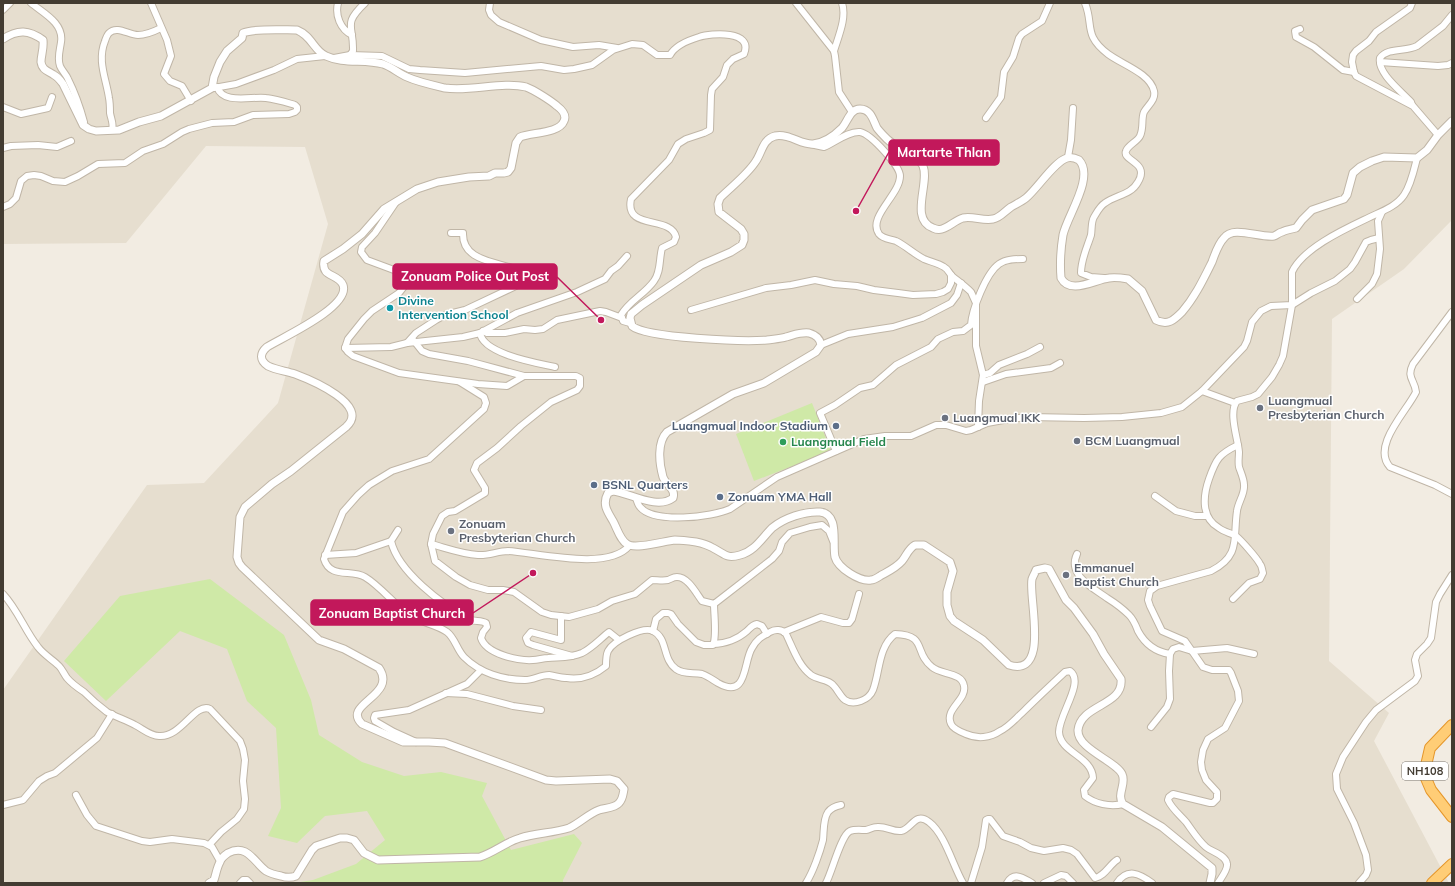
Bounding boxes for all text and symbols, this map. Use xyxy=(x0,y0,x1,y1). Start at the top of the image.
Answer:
callout: Martarte Thlan xyxy=(889,140,999,165)
text: Martarte Thlan xyxy=(897,144,991,160)
callout: Zonuam Police Out Post xyxy=(393,264,557,289)
text: Zonuam Police Out Post xyxy=(401,268,549,284)
place label: Divine Intervention School xyxy=(398,293,509,322)
marker: Divine Intervention School xyxy=(385,303,395,313)
place label: Luangmual Presbyterian Church xyxy=(1268,393,1384,422)
marker: Luangmual Presbyterian Church xyxy=(1255,403,1265,413)
place label: Luangmual IKK xyxy=(953,410,1041,425)
marker: Luangmual IKK xyxy=(940,413,950,423)
place label: Luangmual Indoor Stadium xyxy=(672,418,828,433)
marker: Luangmual Indoor Stadium xyxy=(831,421,841,431)
place label: BCM Luangmual xyxy=(1085,433,1180,448)
place label: Luangmual Field xyxy=(791,434,886,449)
marker: BCM Luangmual xyxy=(1072,436,1082,446)
marker: Luangmual Field xyxy=(778,437,788,447)
place label: BSNL Quarters xyxy=(602,477,688,492)
marker: BSNL Quarters xyxy=(589,480,599,490)
place label: Zonuam YMA Hall xyxy=(728,489,832,504)
marker: Zonuam YMA Hall xyxy=(715,492,725,502)
place label: Zonuam Presbyterian Church xyxy=(459,516,575,545)
marker: Zonuam Presbyterian Church xyxy=(446,526,456,536)
place label: Emmanuel Baptist Church xyxy=(1074,560,1159,589)
marker: Emmanuel Baptist Church xyxy=(1061,570,1071,580)
callout: Zonuam Baptist Church xyxy=(311,600,473,625)
text: Zonuam Baptist Church xyxy=(319,605,465,621)
road number: NH108 xyxy=(1402,762,1448,780)

